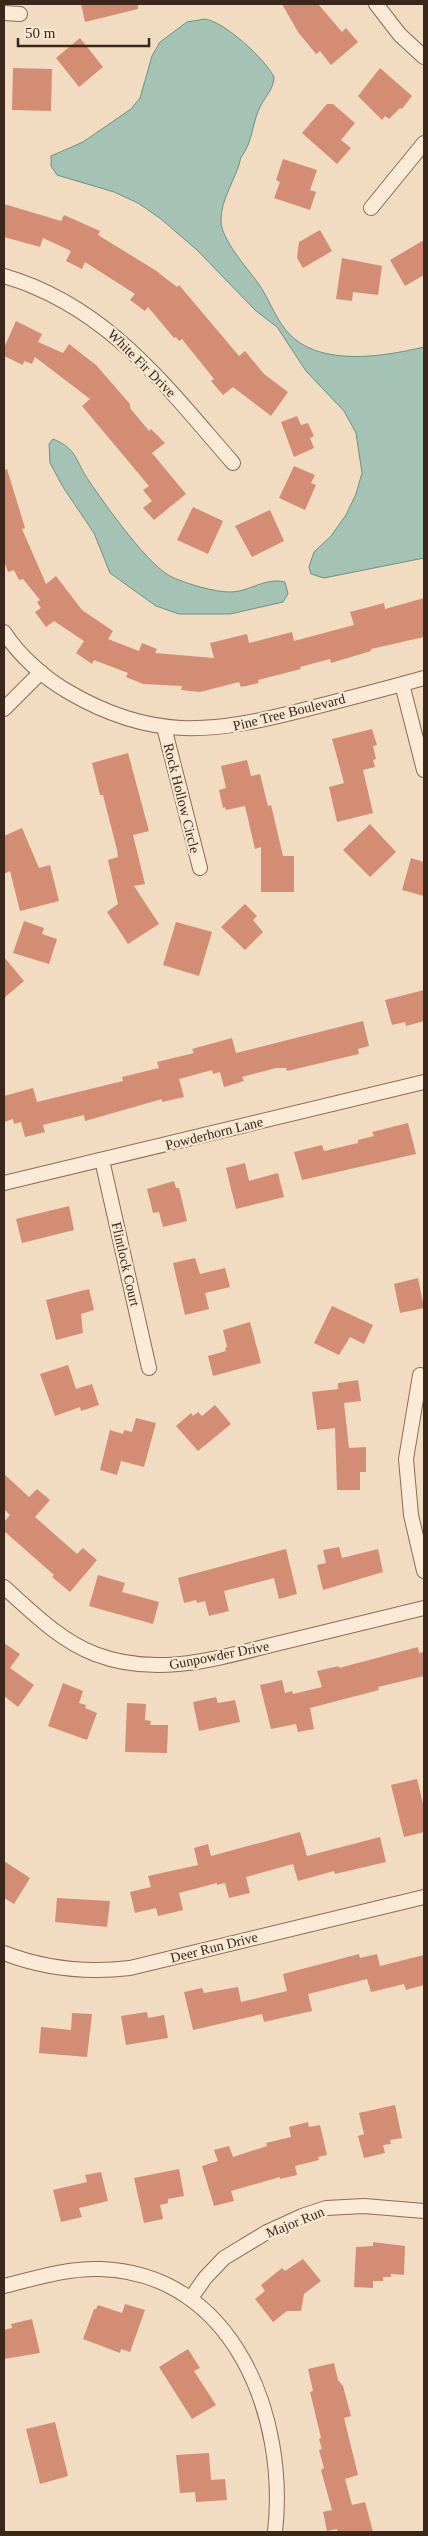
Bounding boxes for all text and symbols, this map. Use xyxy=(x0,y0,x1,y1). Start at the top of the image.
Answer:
scale bar xyxy=(18,15,149,47)
text: 50 m xyxy=(25,25,56,41)
street label: White Fir Drive xyxy=(105,326,179,400)
street label: Pine Tree Boulevard xyxy=(231,691,347,734)
street label: Rock Hollow Circle xyxy=(161,742,202,855)
street label: Powderhorn Lane xyxy=(164,1114,264,1153)
street label: Flintlock Court xyxy=(109,1221,143,1308)
street label: Gunpowder Drive xyxy=(168,1638,270,1673)
street label: Deer Run Drive xyxy=(169,1929,259,1966)
street label: Major Run xyxy=(264,2204,326,2241)

